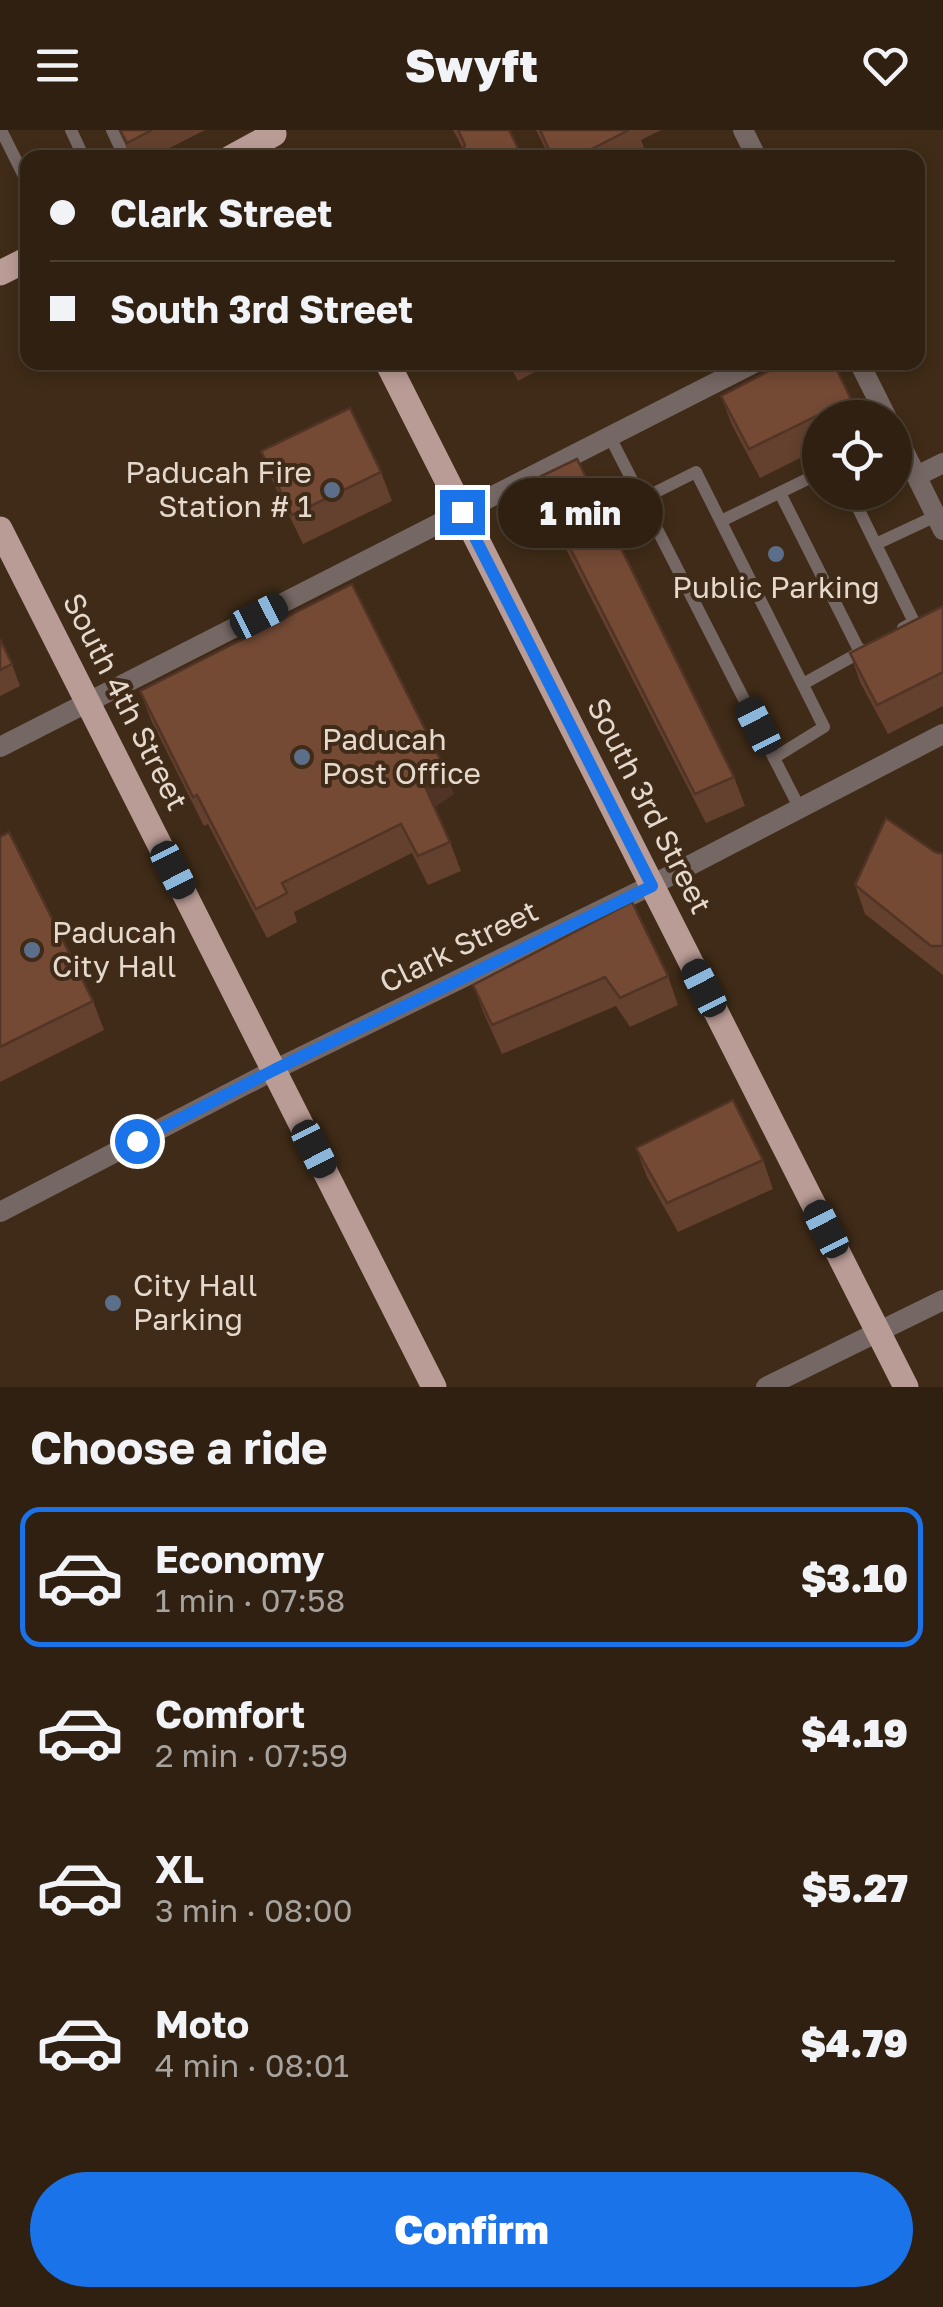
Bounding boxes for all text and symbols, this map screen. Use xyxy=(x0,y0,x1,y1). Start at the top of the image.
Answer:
icon: menu xyxy=(30,38,85,93)
text: Swyft xyxy=(405,38,538,92)
icon: heart xyxy=(858,38,913,93)
text: Clark Street xyxy=(110,190,333,235)
text: South 3rd Street xyxy=(110,286,413,331)
map controls xyxy=(802,400,912,510)
button: locate xyxy=(802,400,912,510)
place label: Paducah Fire Station # 1 xyxy=(125,454,312,524)
callout: 1 min xyxy=(497,477,662,547)
marker: Paducah Fire Station # 1 xyxy=(321,479,343,501)
route end xyxy=(440,490,485,535)
text: 1 min xyxy=(540,494,621,532)
marker: Public Parking xyxy=(765,543,787,565)
place label: Public Parking xyxy=(672,569,880,605)
street label: South 4th Street xyxy=(56,587,196,816)
car xyxy=(225,589,293,643)
street label: South 3rd Street xyxy=(580,692,720,919)
car xyxy=(731,692,785,760)
place label: Paducah Post Office xyxy=(322,721,481,791)
marker: Paducah Post Office xyxy=(291,746,313,768)
car xyxy=(146,836,200,904)
street label: Clark Street xyxy=(373,892,544,1000)
place label: Paducah City Hall xyxy=(52,914,177,984)
marker: Paducah City Hall xyxy=(21,939,43,961)
car xyxy=(677,954,731,1022)
car xyxy=(287,1115,341,1183)
route start xyxy=(115,1119,160,1164)
car xyxy=(799,1195,853,1263)
place label: City Hall Parking xyxy=(133,1267,257,1337)
marker: City Hall Parking xyxy=(102,1292,124,1314)
text: Choose a ride xyxy=(30,1420,328,1474)
icon: car xyxy=(35,1532,125,1622)
text: Economy xyxy=(155,1536,324,1581)
text: $3.10 xyxy=(801,1555,908,1600)
text: 1 min · 07:58 xyxy=(155,1581,345,1619)
icon: car xyxy=(35,1687,125,1777)
text: Comfort xyxy=(155,1691,305,1736)
text: $4.19 xyxy=(801,1710,908,1755)
text: 2 min · 07:59 xyxy=(155,1736,348,1774)
icon: car xyxy=(35,1842,125,1932)
text: XL xyxy=(155,1846,204,1891)
text: $5.27 xyxy=(802,1865,908,1910)
text: 3 min · 08:00 xyxy=(155,1891,353,1929)
icon: car xyxy=(35,1997,125,2087)
text: Moto xyxy=(155,2001,249,2046)
text: $4.79 xyxy=(800,2020,908,2065)
text: 4 min · 08:01 xyxy=(155,2046,349,2084)
button: Confirm xyxy=(30,2172,913,2287)

